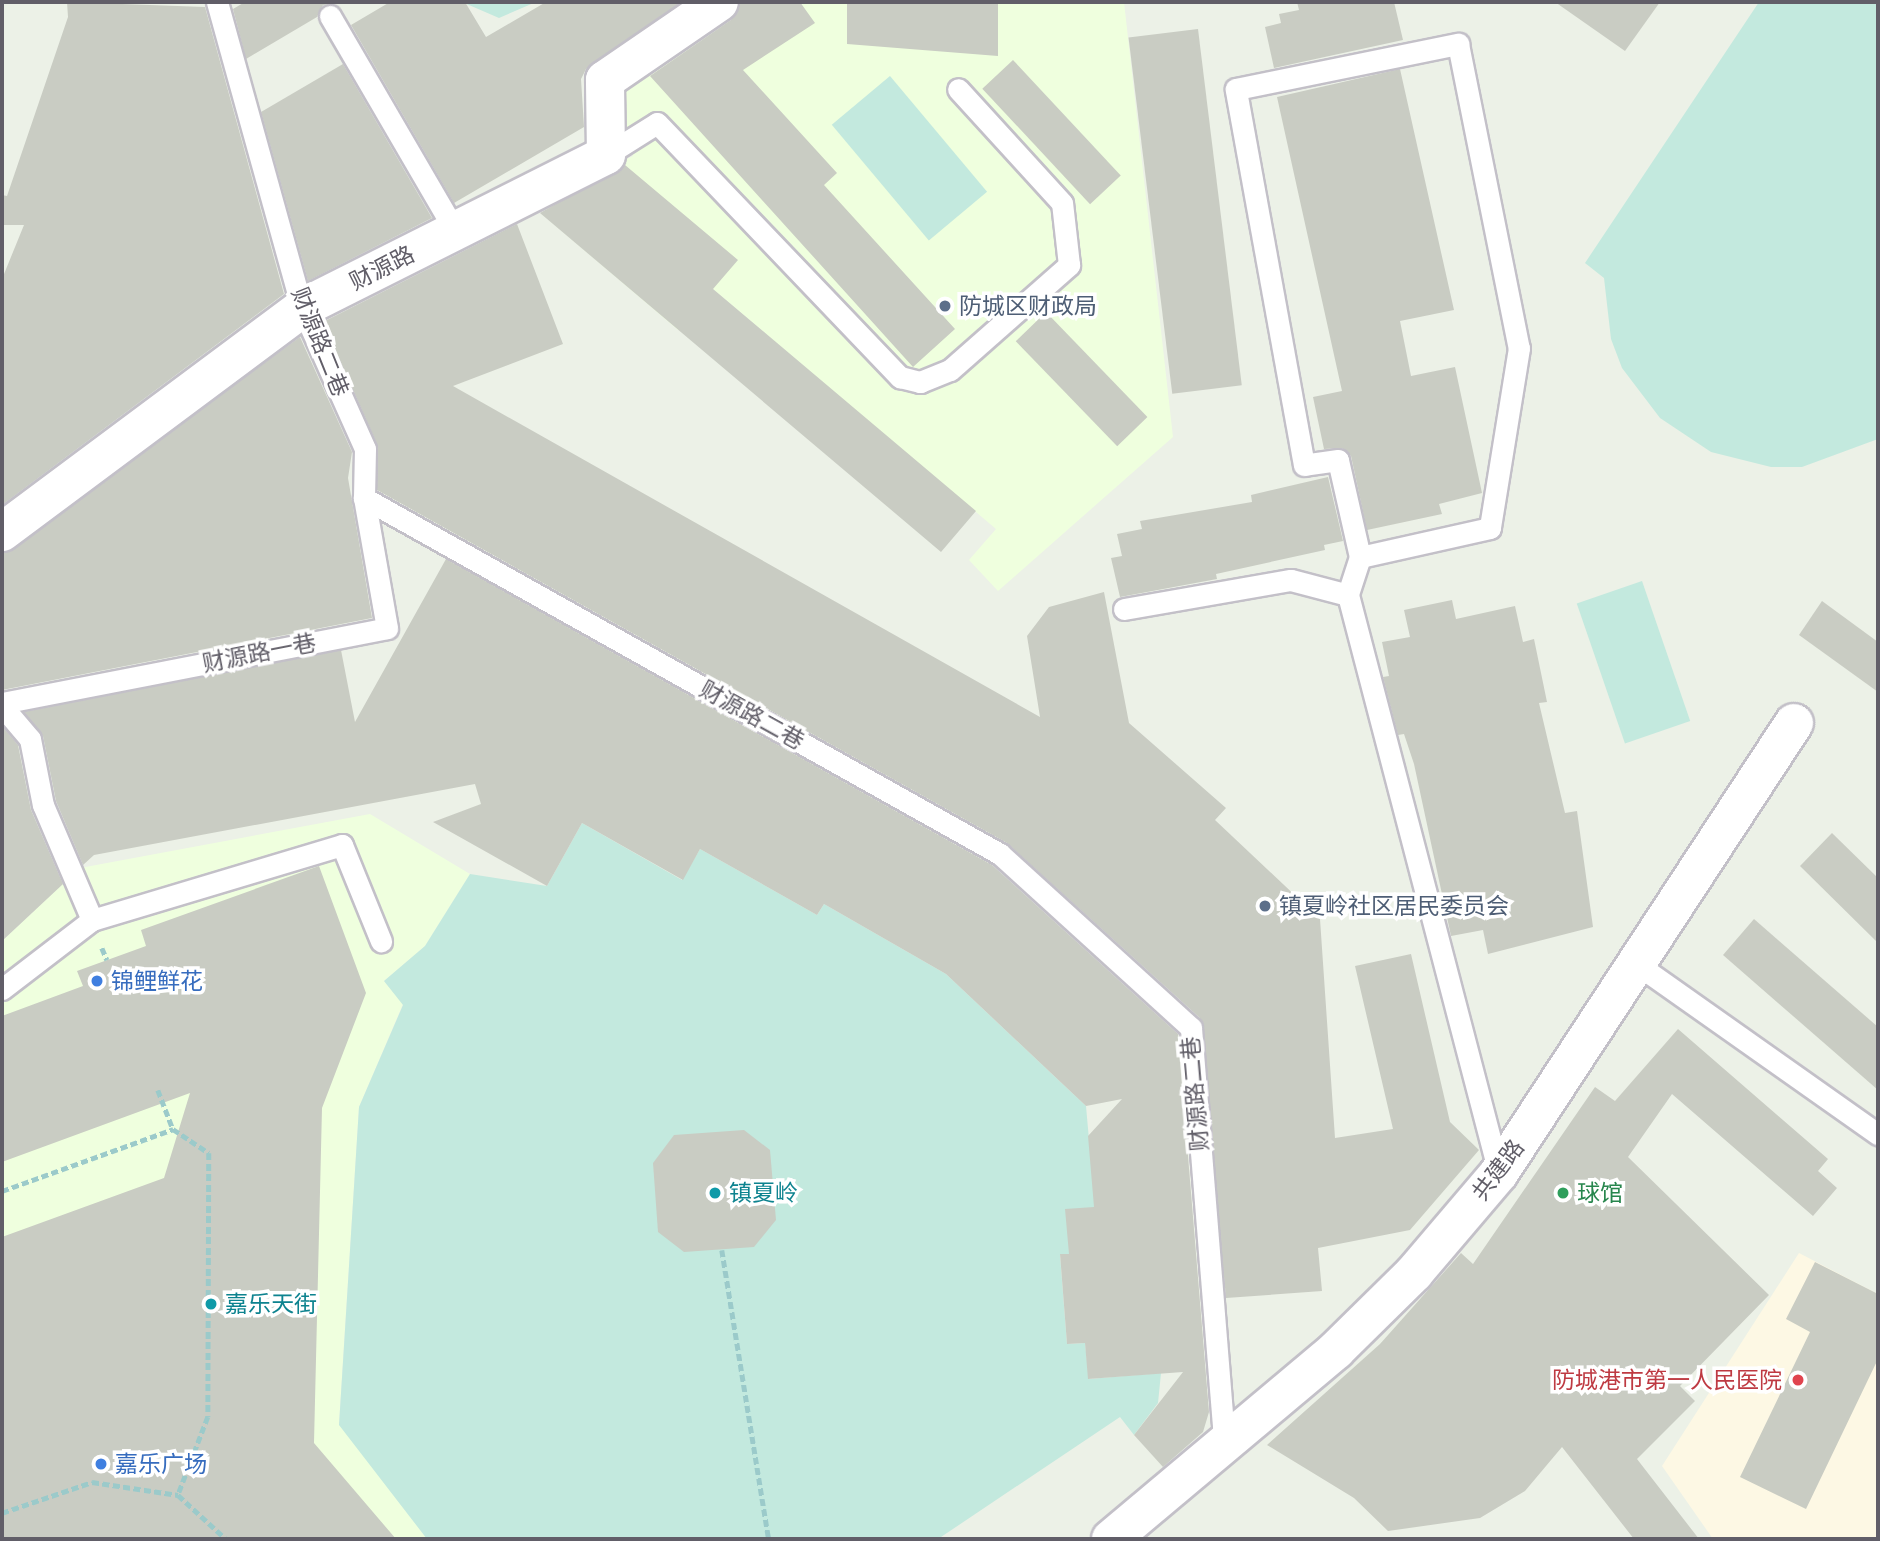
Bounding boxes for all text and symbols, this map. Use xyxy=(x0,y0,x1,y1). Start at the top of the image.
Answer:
street label: 财源路 xyxy=(345,240,419,296)
street label: 财源路二巷 xyxy=(286,284,354,400)
place label: 防城区财政局 xyxy=(959,292,1097,320)
marker: 防城区财政局 xyxy=(937,298,953,314)
street label: 财源路一巷 xyxy=(200,628,318,678)
street label: 财源路二巷 xyxy=(695,675,809,755)
place label: 镇夏岭社区居民委员会 xyxy=(1279,892,1509,920)
marker: 镇夏岭社区居民委员会 xyxy=(1257,898,1273,914)
place label: 锦鲤鲜花 xyxy=(111,967,203,995)
marker: 锦鲤鲜花 xyxy=(89,973,105,989)
street label: 财源路二巷 xyxy=(1176,1036,1214,1152)
street label: 共建路 xyxy=(1466,1134,1530,1206)
place label: 镇夏岭 xyxy=(729,1179,798,1207)
place label: 球馆 xyxy=(1577,1179,1623,1207)
marker: 镇夏岭 xyxy=(707,1185,723,1201)
marker: 球馆 xyxy=(1555,1185,1571,1201)
place label: 嘉乐天街 xyxy=(225,1290,317,1318)
marker: 嘉乐天街 xyxy=(203,1296,219,1312)
place label: 防城港市第一人民医院 xyxy=(1552,1366,1782,1394)
marker: 防城港市第一人民医院 xyxy=(1788,1370,1808,1390)
place label: 嘉乐广场 xyxy=(115,1450,207,1478)
marker: 嘉乐广场 xyxy=(93,1456,109,1472)

